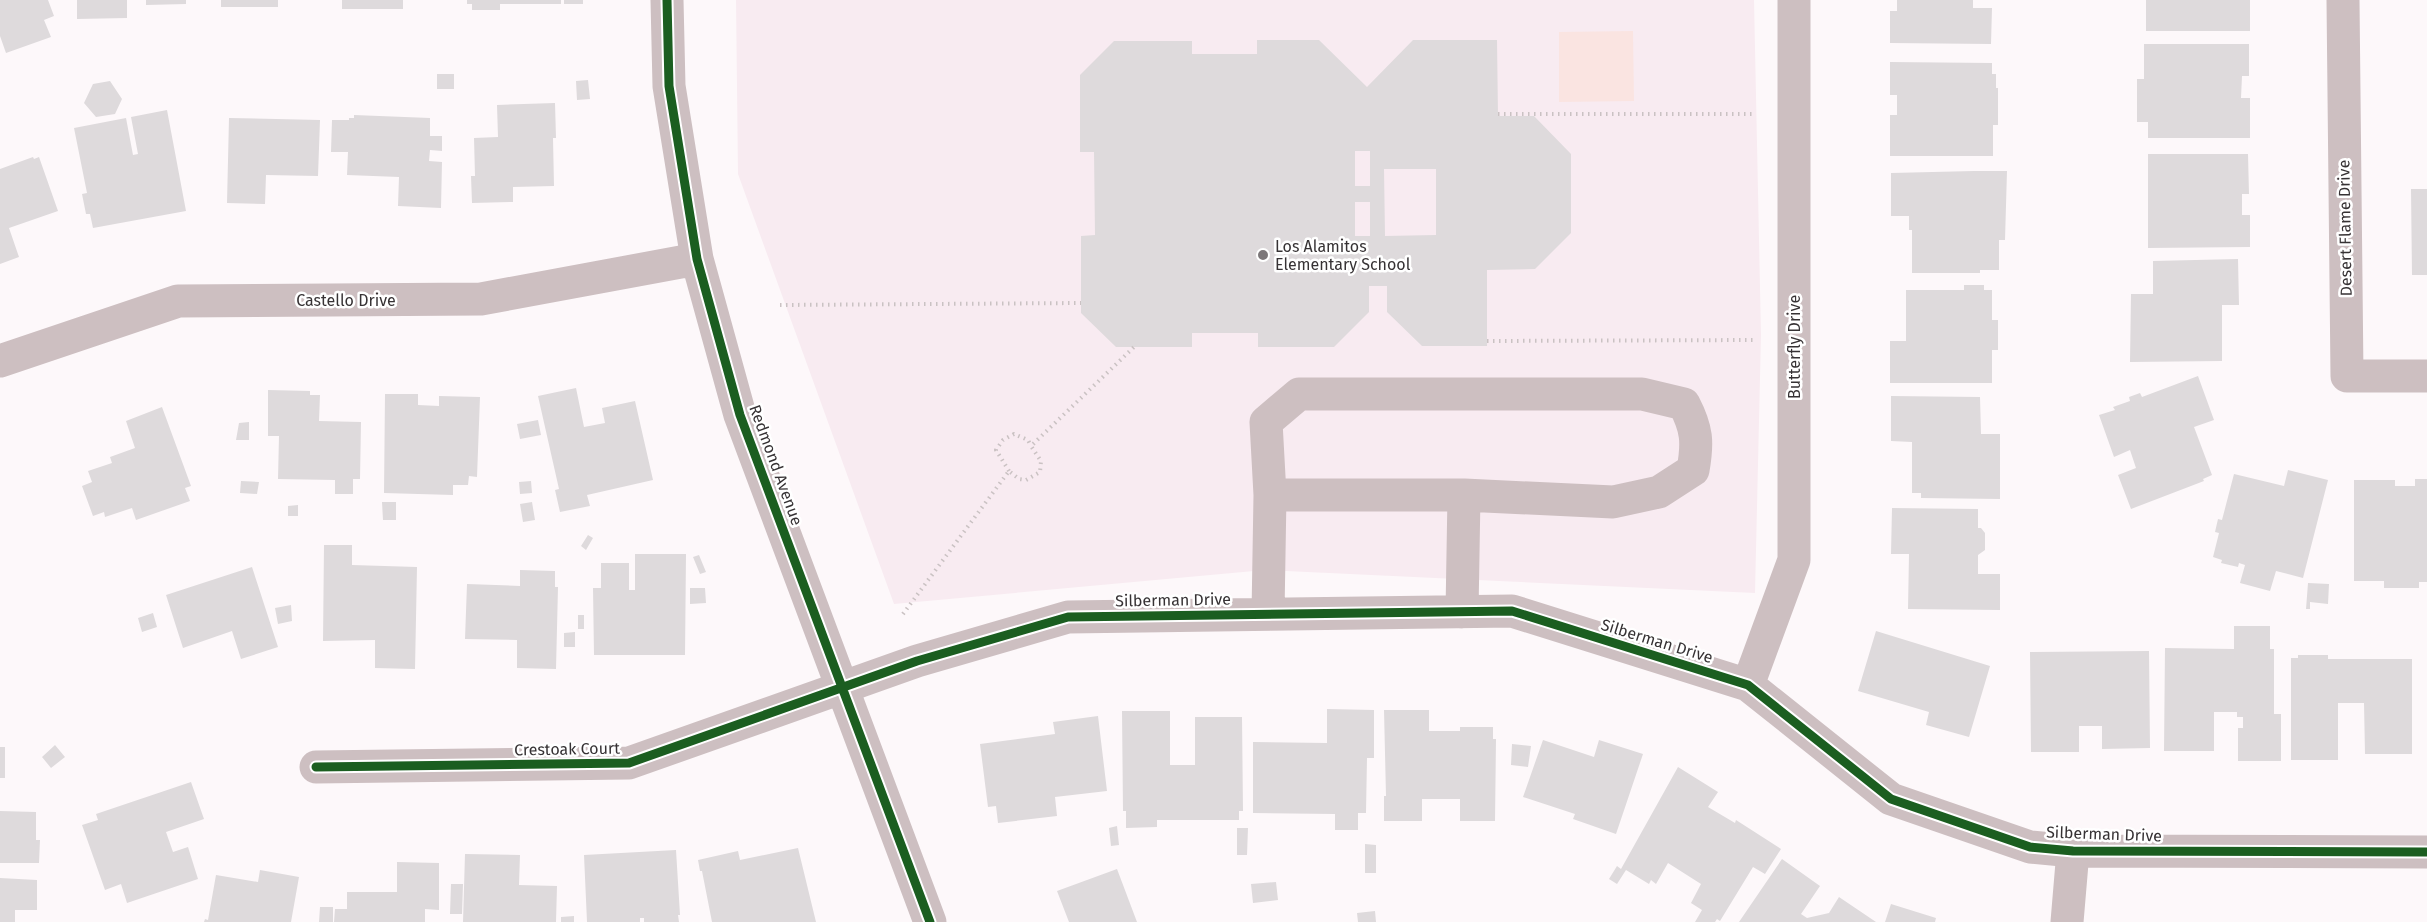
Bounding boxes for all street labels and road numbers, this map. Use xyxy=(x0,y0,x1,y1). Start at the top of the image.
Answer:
street label: Desert Flame Drive xyxy=(2334,160,2356,296)
street label: Castello Drive xyxy=(296,291,396,310)
street label: Butterfly Drive xyxy=(1785,295,1804,399)
street label: Redmond Avenue xyxy=(745,402,807,528)
street label: Silberman Drive xyxy=(1115,589,1231,611)
street label: Silberman Drive xyxy=(1599,615,1715,667)
street label: Crestoak Court xyxy=(514,739,620,759)
street label: Silberman Drive xyxy=(2046,822,2162,846)

